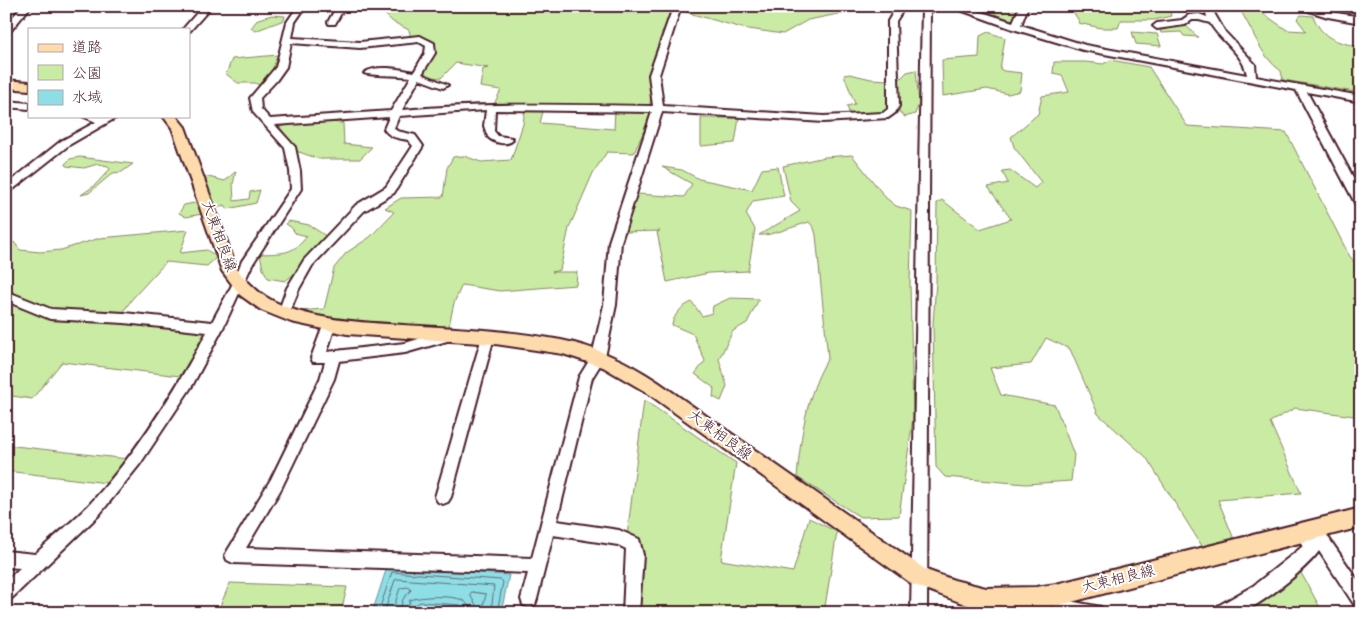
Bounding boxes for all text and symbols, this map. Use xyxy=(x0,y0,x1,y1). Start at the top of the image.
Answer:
legend xyxy=(28,28,190,118)
text: 道路 xyxy=(72,37,102,58)
text: 公園 xyxy=(72,63,102,84)
text: 水域 xyxy=(72,87,102,108)
street label: 大東相良線 xyxy=(196,197,242,275)
street label: 大東相良線 xyxy=(683,404,757,466)
street label: 大東相良線 xyxy=(1079,560,1157,598)

